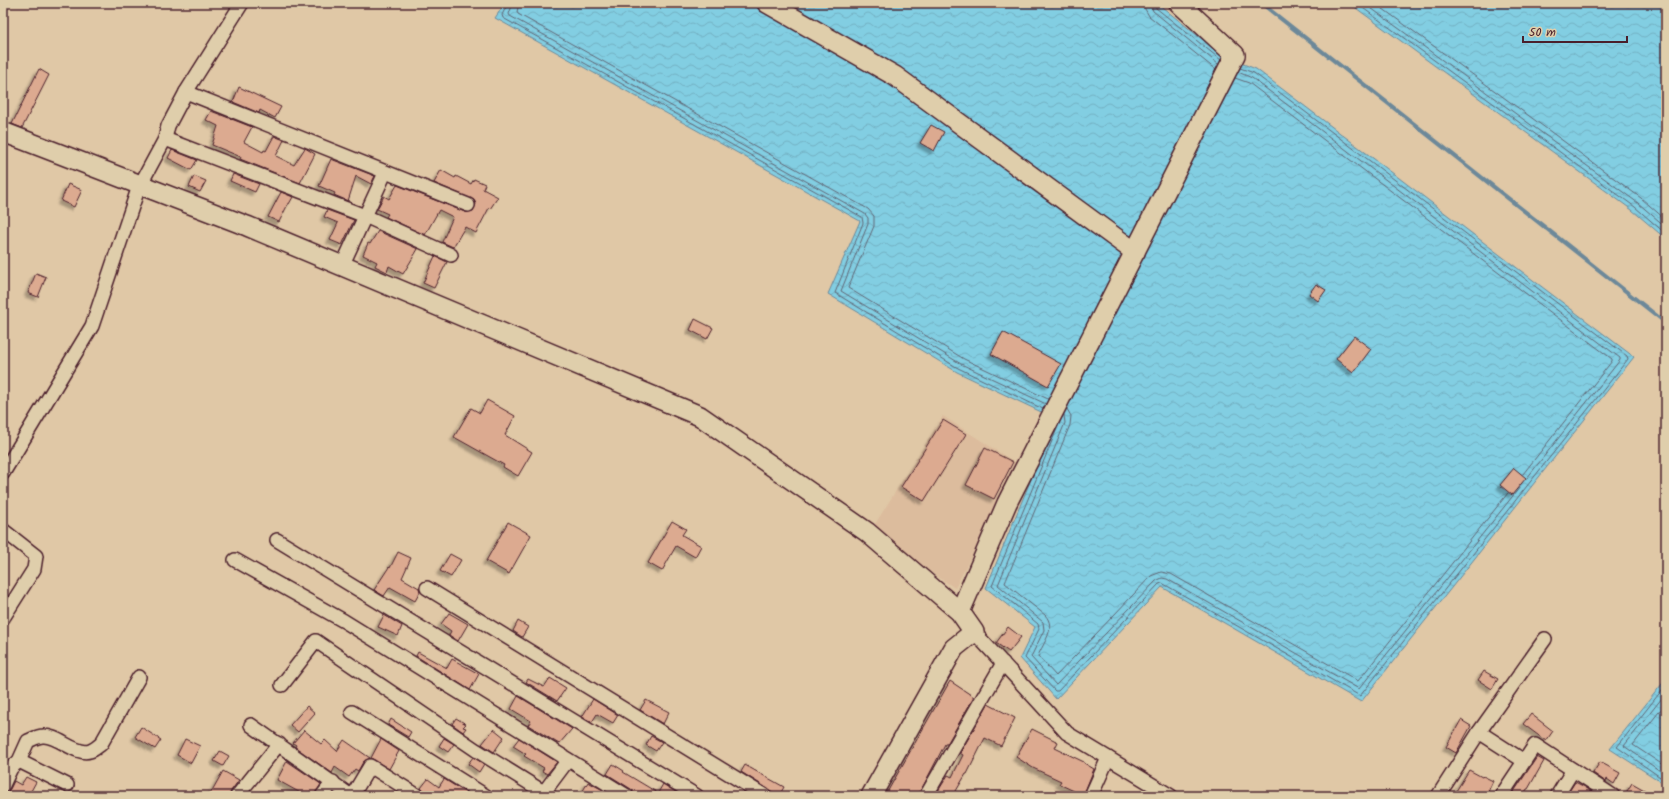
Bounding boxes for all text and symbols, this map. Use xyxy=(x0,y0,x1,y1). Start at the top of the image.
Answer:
scale bar xyxy=(1523,18,1627,44)
text: 50 m xyxy=(1529,23,1556,42)

